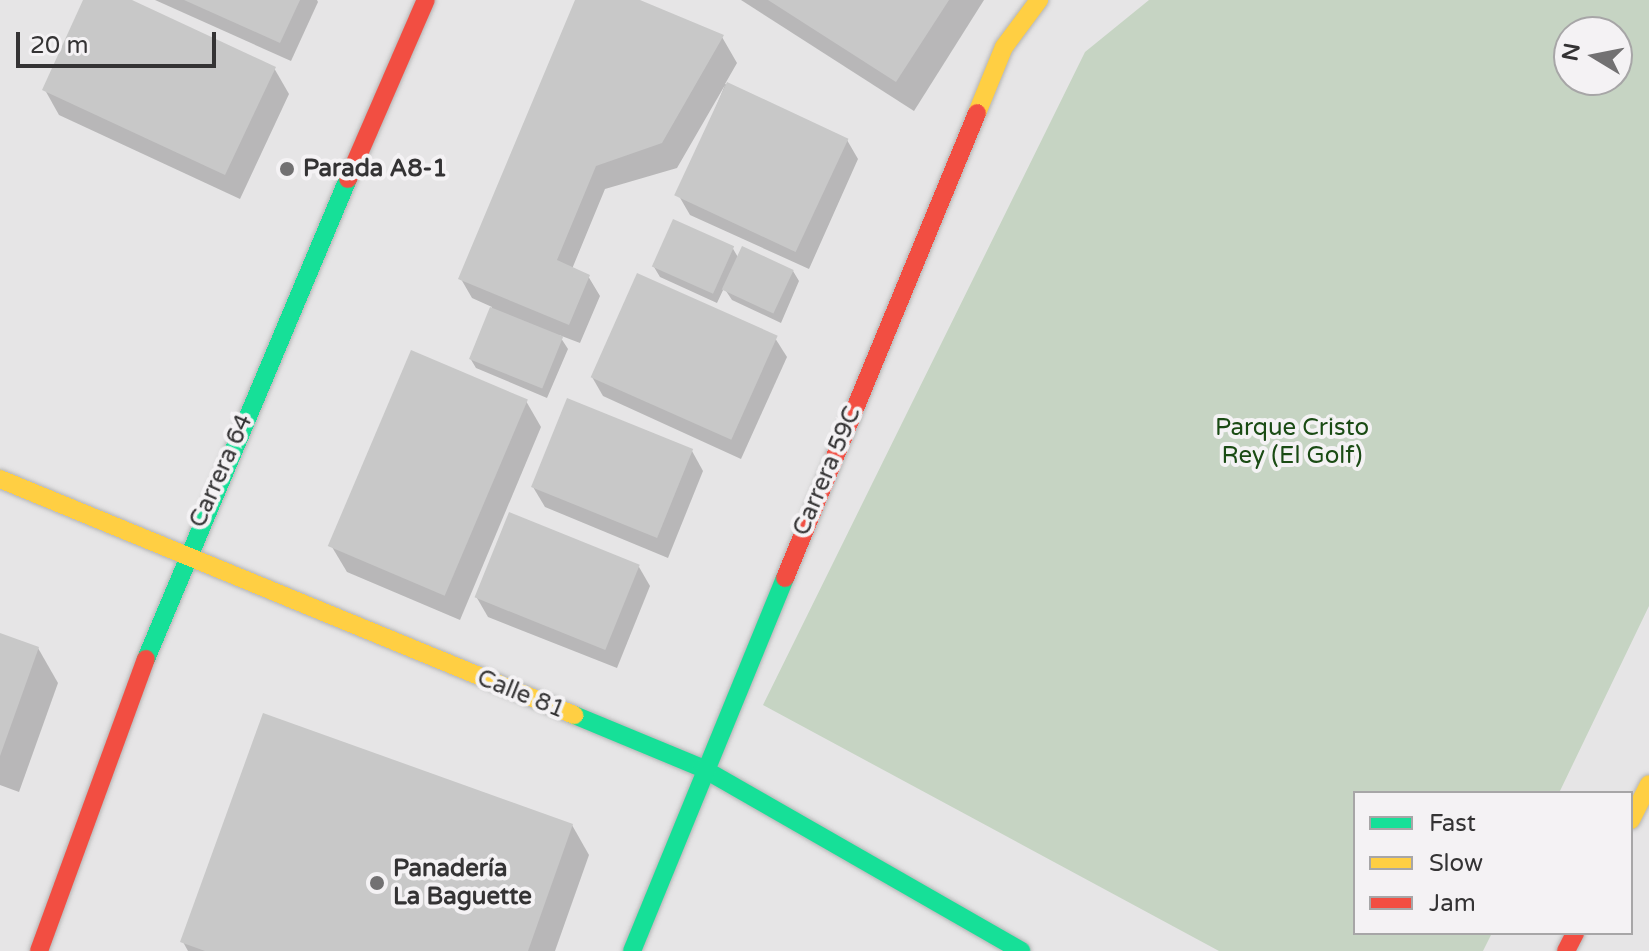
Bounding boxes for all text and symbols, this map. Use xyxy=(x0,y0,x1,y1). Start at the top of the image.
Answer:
scale bar xyxy=(20,16,220,66)
north arrow xyxy=(1553,16,1633,96)
text: 20 m xyxy=(30,31,88,60)
text: N xyxy=(1557,41,1586,63)
place label: Parada A8-1 xyxy=(303,155,447,183)
marker: Parada A8-1 xyxy=(278,160,296,178)
street label: Carrera 59C xyxy=(787,402,867,540)
street label: Carrera 64 xyxy=(183,410,259,532)
park label: Parque Cristo Rey (El Golf) xyxy=(1215,414,1369,470)
street label: Calle 81 xyxy=(473,663,569,725)
legend xyxy=(1353,791,1633,935)
text: Fast xyxy=(1429,809,1476,838)
text: Slow xyxy=(1429,849,1483,878)
place label: Panadería La Baguette xyxy=(393,855,532,911)
marker: Panadería La Baguette xyxy=(368,874,386,892)
text: Jam xyxy=(1429,889,1476,918)

